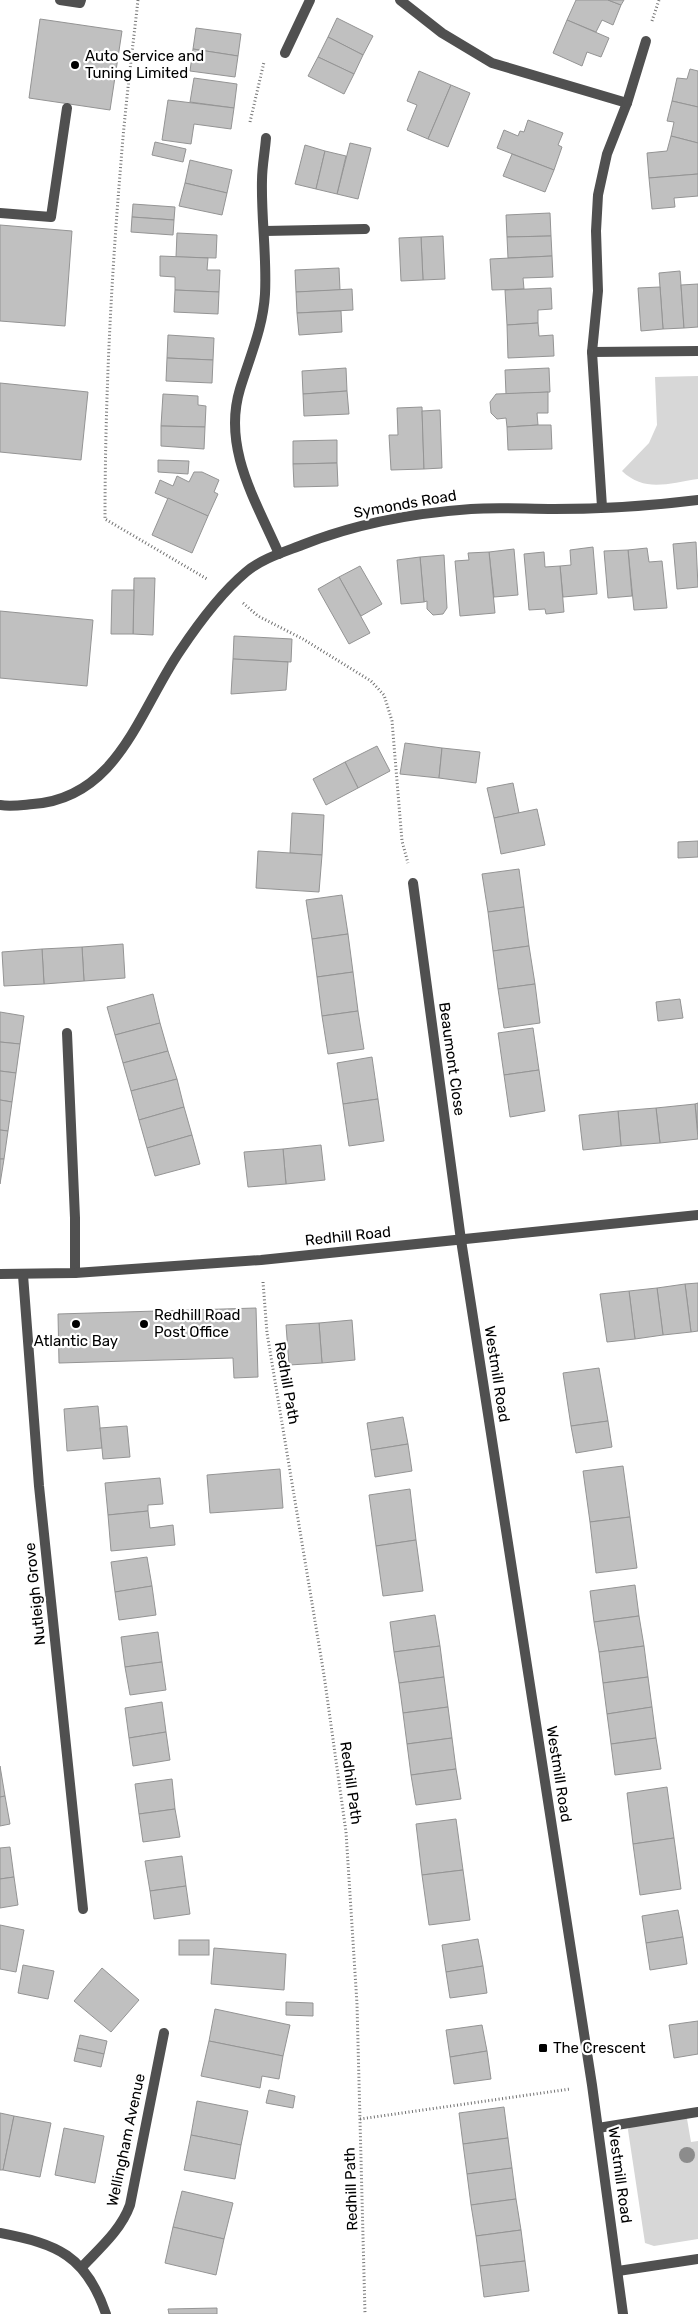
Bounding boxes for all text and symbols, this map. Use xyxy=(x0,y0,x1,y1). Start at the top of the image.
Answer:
place label: Auto Service and Tuning Limited xyxy=(85,47,204,82)
marker: Auto Service and Tuning Limited xyxy=(69,59,81,71)
street label: Symonds Road xyxy=(352,486,458,522)
street label: Beaumont Close xyxy=(435,1001,469,1117)
street label: Redhill Road xyxy=(304,1223,392,1249)
place label: Redhill Road Post Office xyxy=(154,1306,240,1341)
marker: Atlantic Bay xyxy=(70,1318,82,1330)
marker: Redhill Road Post Office xyxy=(138,1318,150,1330)
street label: Westmill Road xyxy=(481,1325,513,1423)
place label: Atlantic Bay xyxy=(34,1332,118,1350)
street label: Redhill Path xyxy=(271,1340,303,1426)
street label: Nutleigh Grove xyxy=(21,1542,49,1646)
street label: Westmill Road xyxy=(543,1725,575,1823)
street label: Redhill Path xyxy=(336,1740,366,1826)
place label: The Crescent xyxy=(553,2039,646,2057)
marker: The Crescent xyxy=(537,2042,549,2054)
street label: Wellingham Avenue xyxy=(103,2072,149,2208)
street label: Westmill Road xyxy=(604,2126,636,2224)
street label: Redhill Path xyxy=(341,2147,361,2231)

